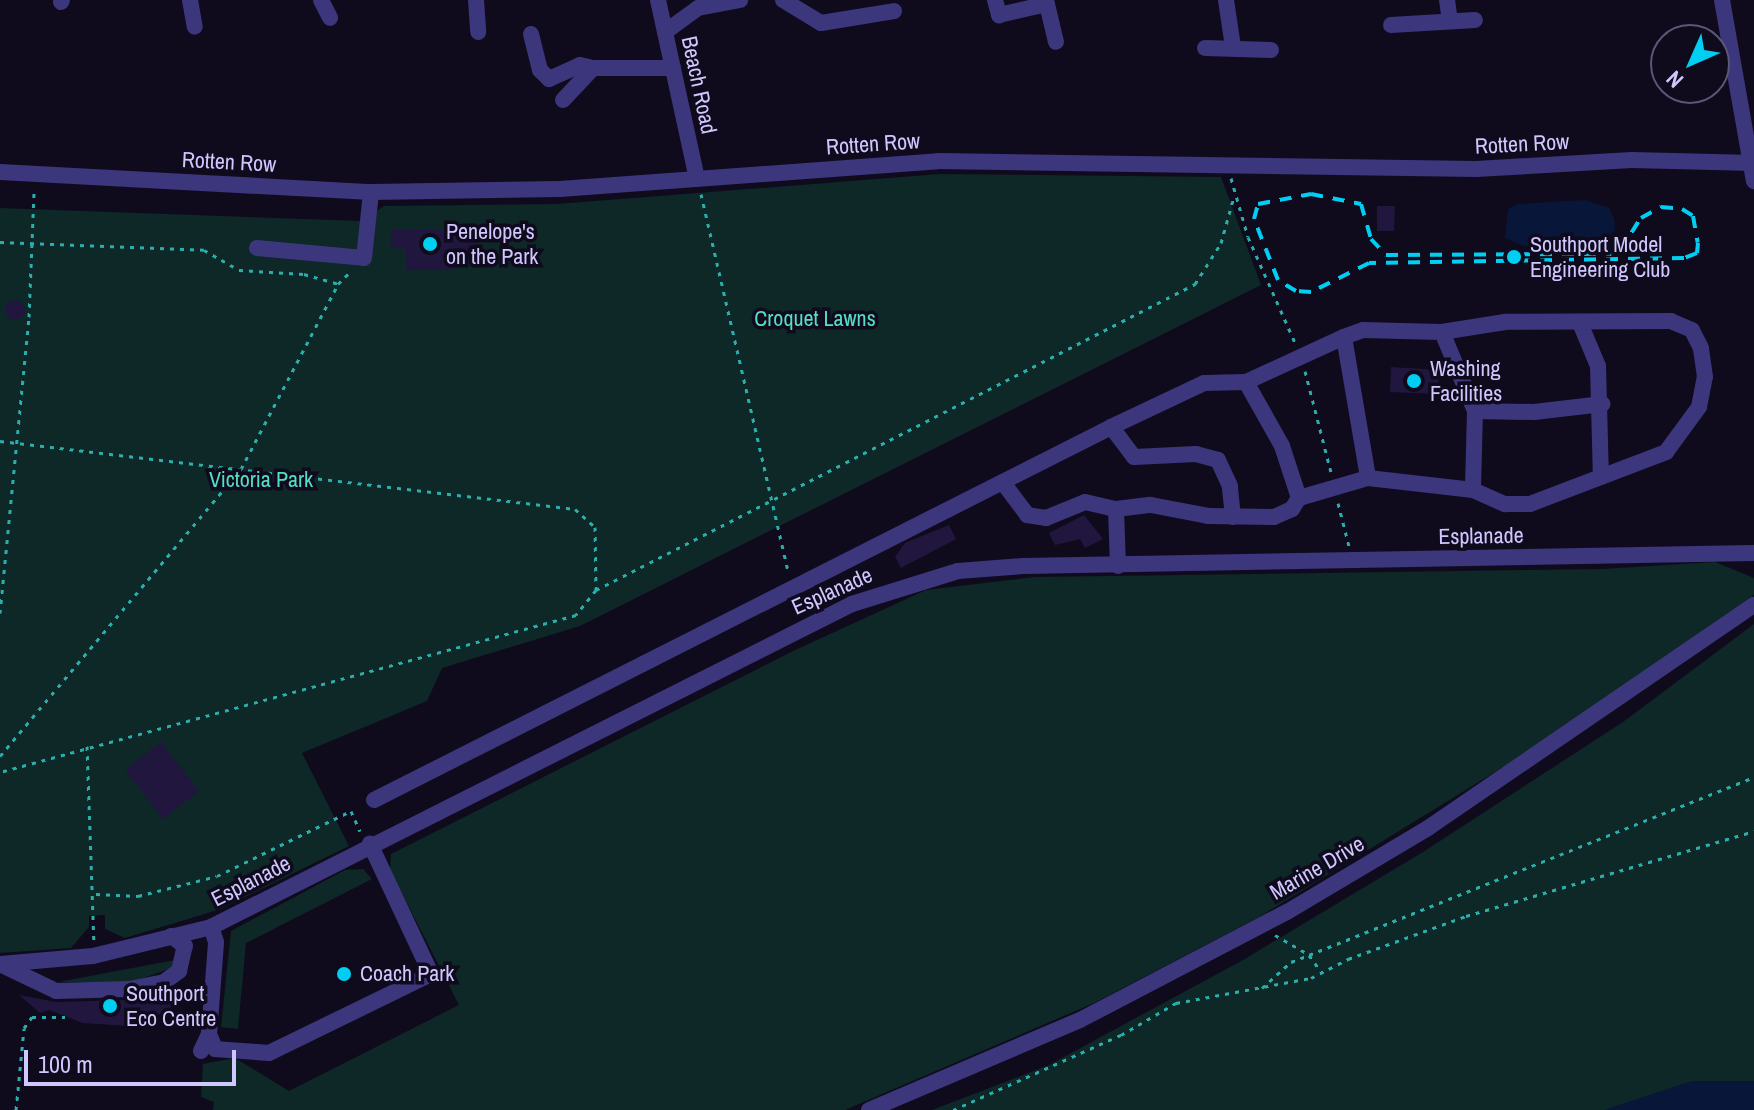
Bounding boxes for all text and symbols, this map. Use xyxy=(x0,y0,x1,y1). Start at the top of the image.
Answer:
north arrow xyxy=(1650,24,1730,104)
street label: Beach Road xyxy=(676,34,722,136)
text: N xyxy=(1659,64,1690,95)
street label: Rotten Row xyxy=(825,128,921,160)
street label: Rotten Row xyxy=(1474,128,1570,160)
street label: Rotten Row xyxy=(181,146,277,178)
place label: Penelope's on the Park xyxy=(446,218,538,270)
place label: Southport Model Engineering Club xyxy=(1530,231,1670,282)
marker: Penelope's on the Park xyxy=(421,235,439,253)
marker: Southport Model Engineering Club xyxy=(1505,248,1523,266)
park label: Croquet Lawns xyxy=(754,306,876,332)
place label: Washing Facilities xyxy=(1430,355,1502,406)
marker: Washing Facilities xyxy=(1405,372,1423,390)
park label: Victoria Park xyxy=(209,467,313,493)
street label: Esplanade xyxy=(1438,522,1524,550)
street label: Esplanade xyxy=(788,562,876,620)
street label: Marine Drive xyxy=(1265,831,1369,905)
street label: Esplanade xyxy=(207,850,295,912)
place label: Coach Park xyxy=(360,961,454,987)
marker: Coach Park xyxy=(335,965,353,983)
place label: Southport Eco Centre xyxy=(126,980,216,1032)
marker: Southport Eco Centre xyxy=(101,997,119,1015)
scale bar xyxy=(28,1034,240,1084)
text: 100 m xyxy=(38,1048,93,1080)

